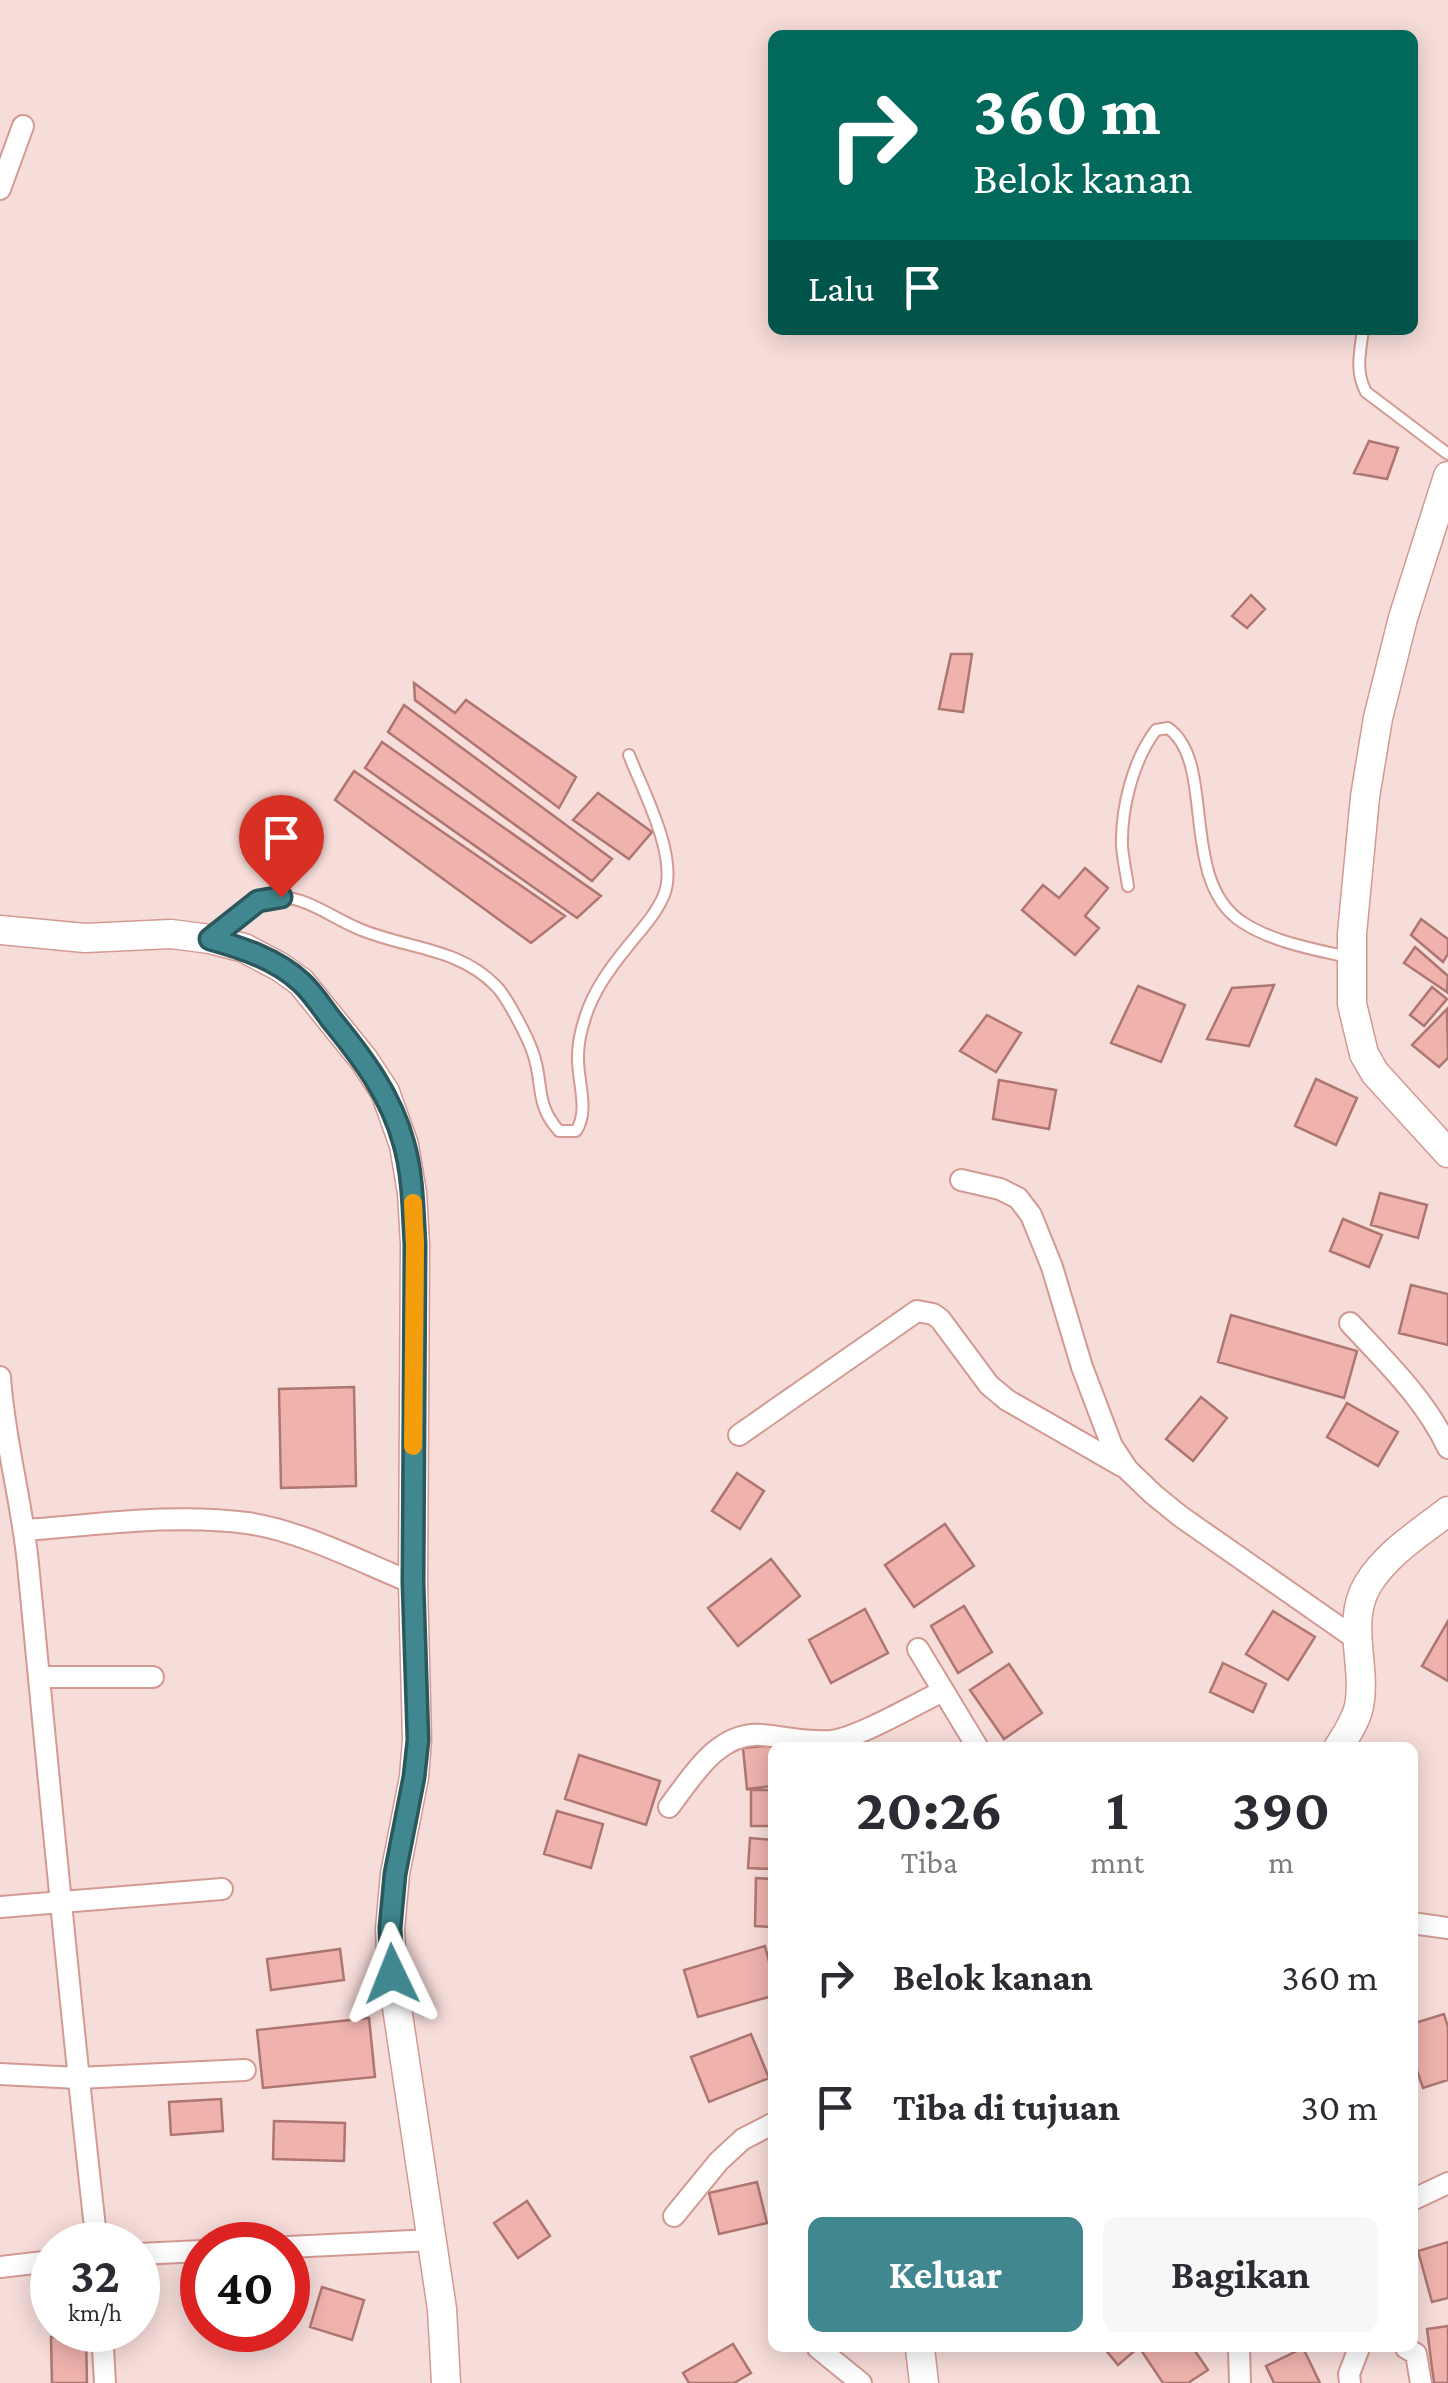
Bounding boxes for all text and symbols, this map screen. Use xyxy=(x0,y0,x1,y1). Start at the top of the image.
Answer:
icon: right xyxy=(808,70,938,200)
text: 360 m xyxy=(973,71,1161,149)
text: Belok kanan xyxy=(973,153,1193,203)
icon: arrive xyxy=(895,260,950,315)
text: Lalu xyxy=(808,267,875,309)
pin xyxy=(239,795,324,898)
icon: arrive xyxy=(254,810,309,865)
text: 20:26 xyxy=(856,1775,1003,1842)
text: 1 xyxy=(1106,1775,1129,1842)
text: 390 xyxy=(1232,1775,1330,1842)
text: Tiba xyxy=(901,1844,958,1880)
text: mnt xyxy=(1091,1844,1144,1880)
text: m xyxy=(1268,1844,1294,1880)
position arrow xyxy=(340,1922,444,2026)
icon: right xyxy=(808,1950,863,2005)
text: Belok kanan xyxy=(893,1956,1093,1998)
text: 360 m xyxy=(1282,1956,1378,1998)
icon: arrive xyxy=(808,2080,863,2135)
text: Tiba di tujuan xyxy=(893,2086,1120,2128)
text: 30 m xyxy=(1301,2086,1378,2128)
button: Keluar xyxy=(808,2217,1083,2332)
button: Bagikan xyxy=(1103,2217,1378,2332)
speed limit sign: 40 xyxy=(180,2222,310,2352)
text: 32 xyxy=(70,2247,120,2303)
text: km/h xyxy=(68,2299,122,2326)

